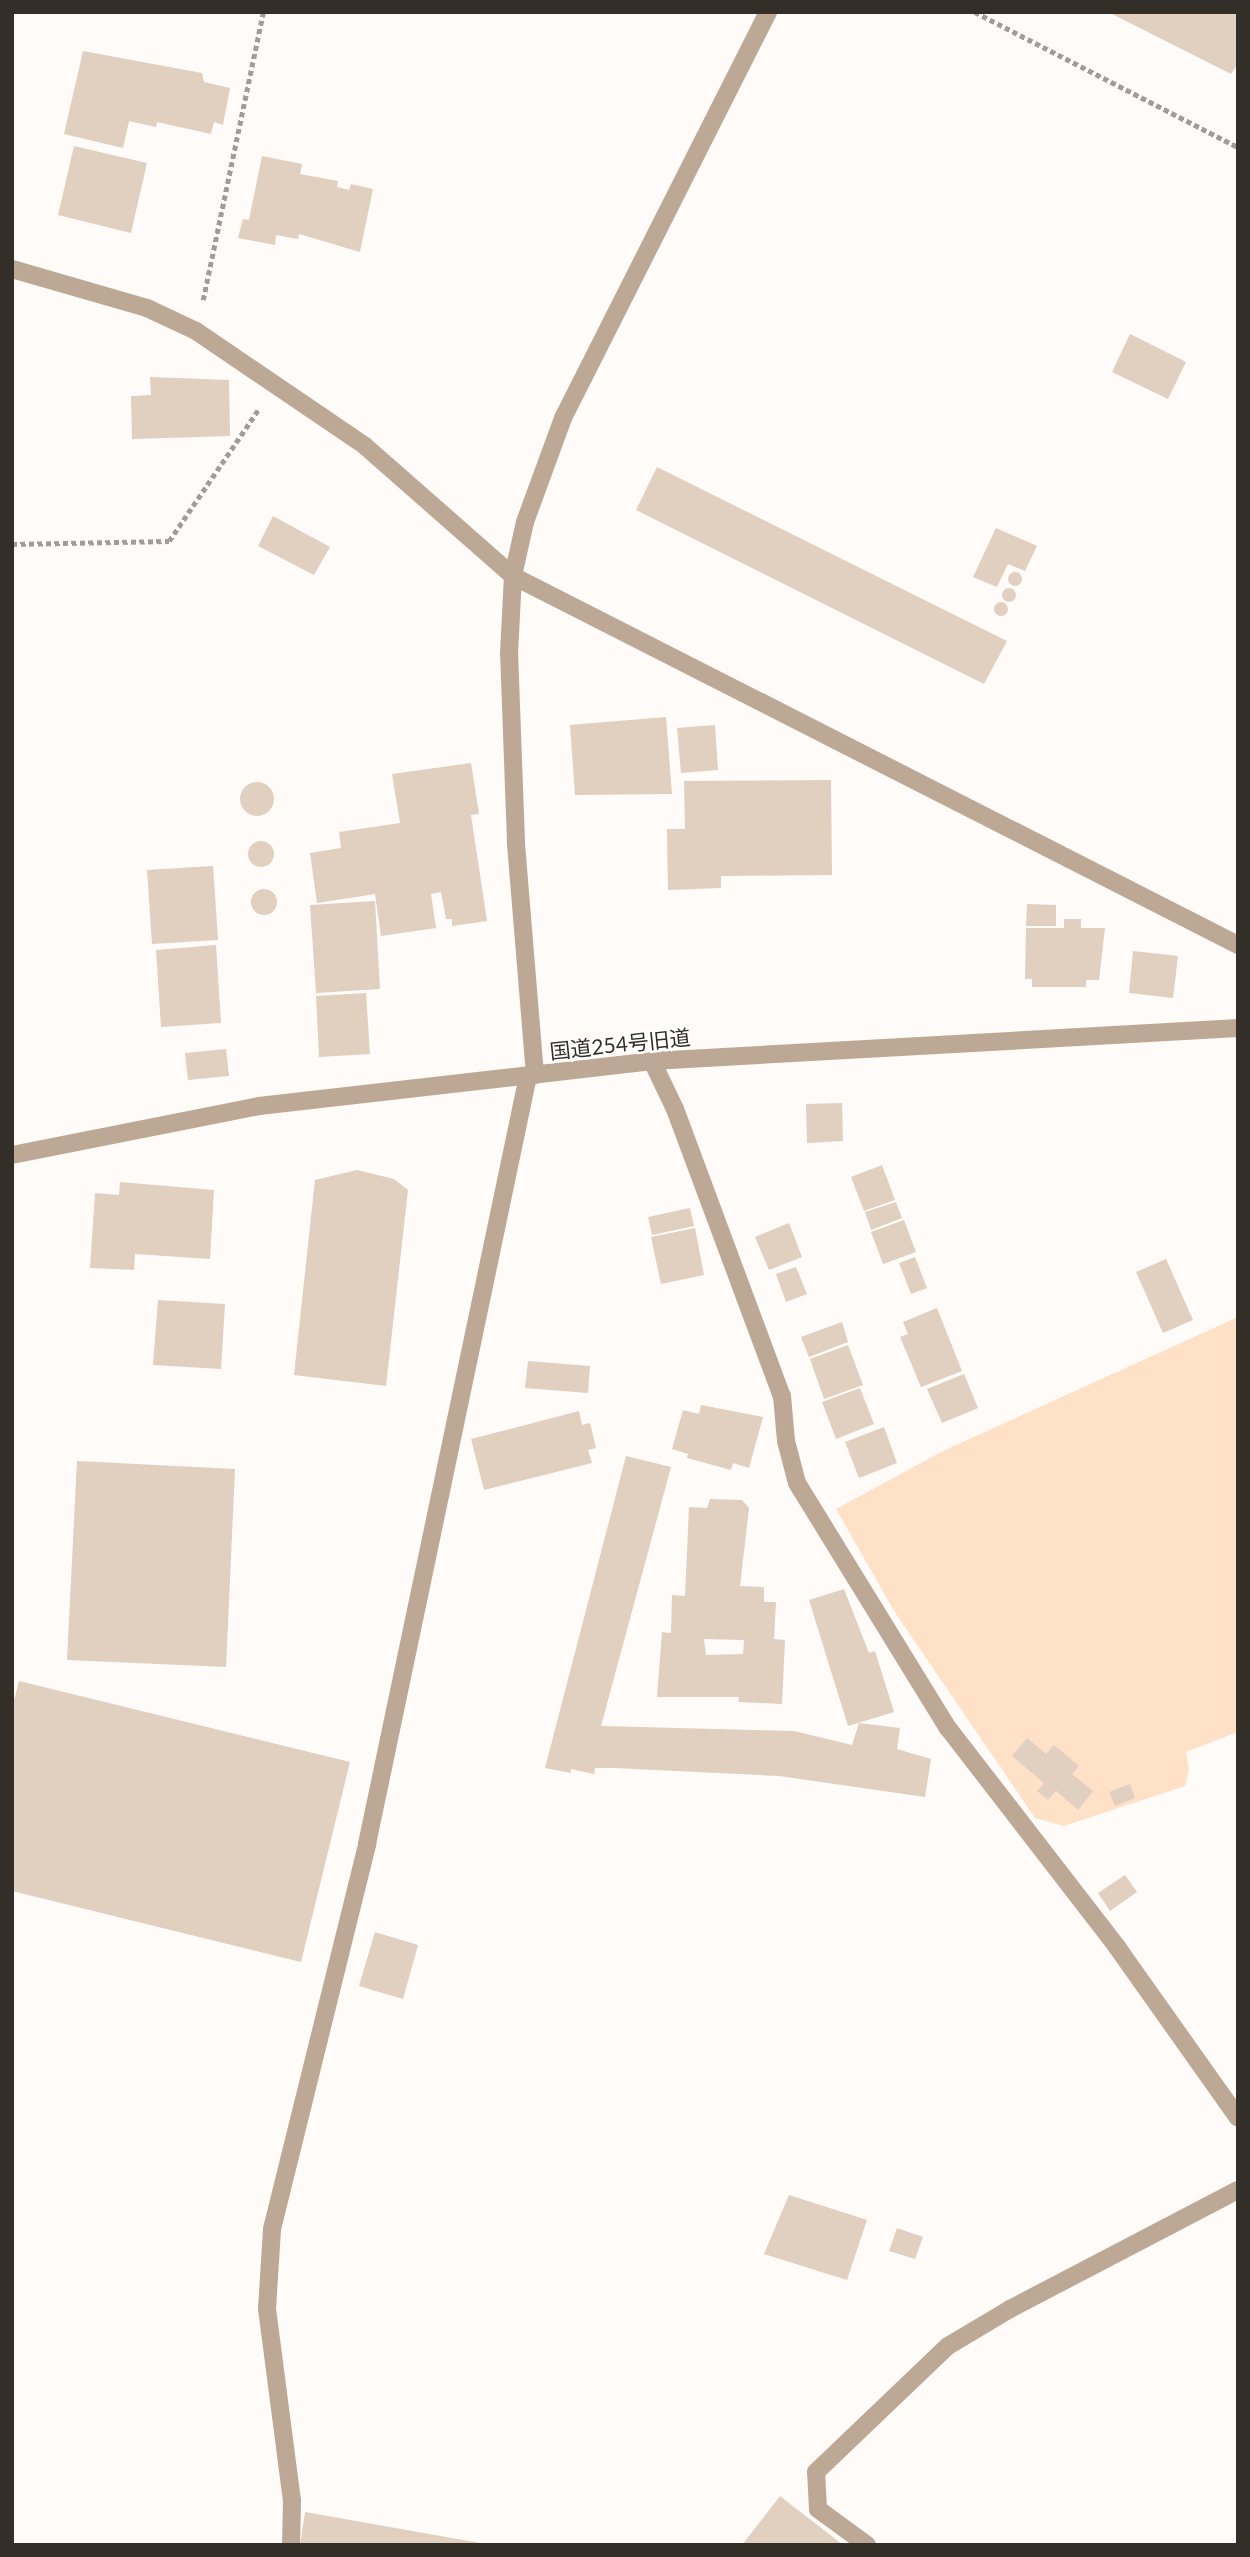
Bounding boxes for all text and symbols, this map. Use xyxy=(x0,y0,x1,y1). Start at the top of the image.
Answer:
street label: 国道254号旧道 xyxy=(548,1024,692,1064)

